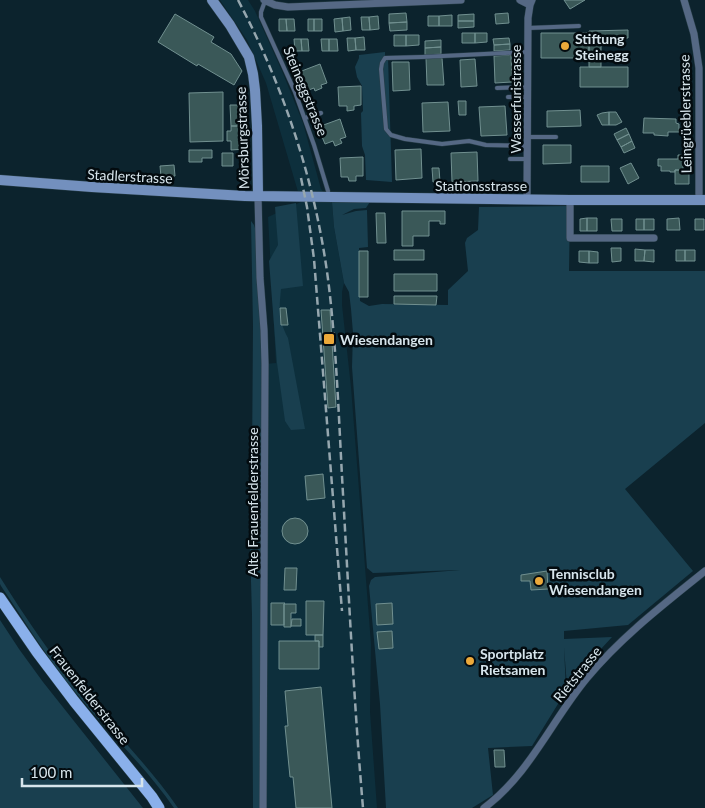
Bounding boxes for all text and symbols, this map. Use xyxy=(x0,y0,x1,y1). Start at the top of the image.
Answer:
place label: Stiftung Steinegg xyxy=(575,30,629,63)
marker: Stiftung Steinegg xyxy=(559,40,571,52)
street label: Steineggstrasse xyxy=(280,44,332,138)
street label: Wasserfuristrasse xyxy=(507,45,524,153)
street label: Leingrüeblerstrasse xyxy=(675,54,695,174)
street label: Mörsburgstrasse xyxy=(232,87,252,189)
street label: Stadlerstrasse xyxy=(87,165,173,187)
street label: Stationsstrasse xyxy=(435,177,527,194)
place label: Wiesendangen xyxy=(340,331,433,348)
marker: Wiesendangen xyxy=(322,332,336,346)
street label: Alte Frauenfelderstrasse xyxy=(244,427,261,577)
place label: Tennisclub Wiesendangen xyxy=(549,565,642,598)
marker: Tennisclub Wiesendangen xyxy=(533,575,545,587)
street label: Frauenfelderstrasse xyxy=(46,642,134,748)
street label: Rietstrasse xyxy=(549,643,605,705)
place label: Sportplatz Rietsamen xyxy=(480,645,546,678)
marker: Sportplatz Rietsamen xyxy=(464,655,476,667)
scale bar xyxy=(22,756,142,788)
text: 100 m xyxy=(30,763,72,781)

